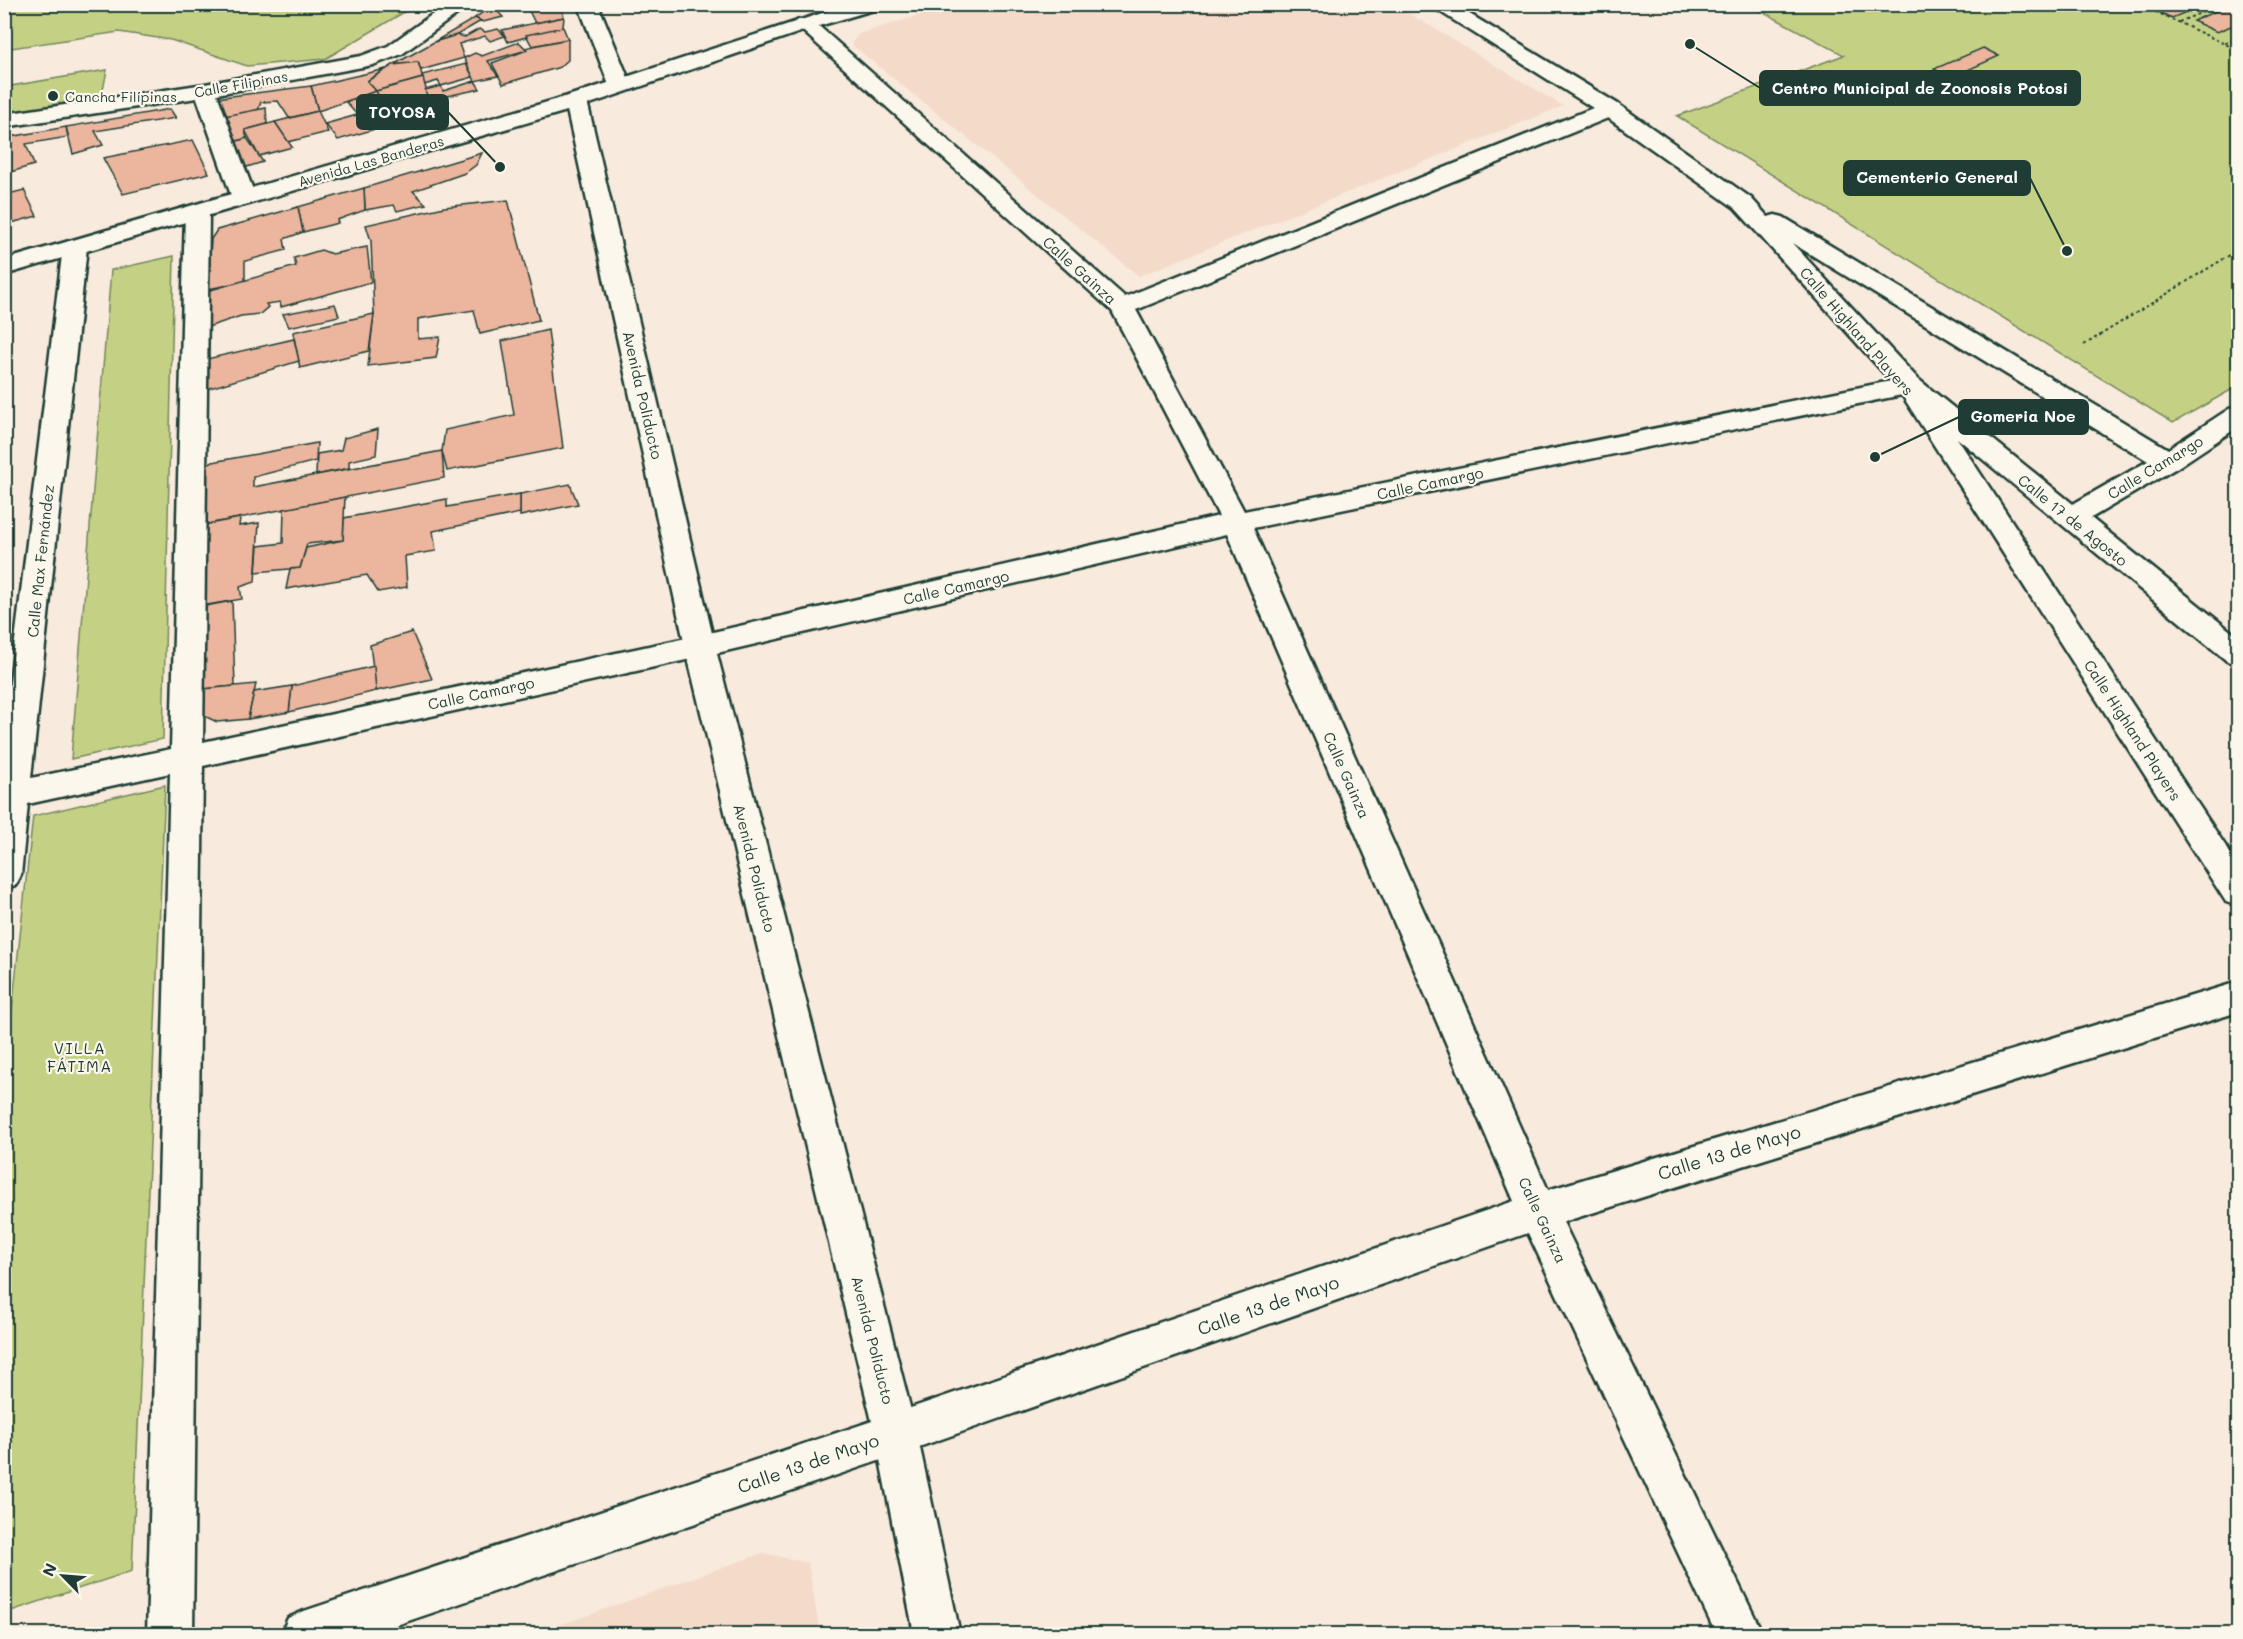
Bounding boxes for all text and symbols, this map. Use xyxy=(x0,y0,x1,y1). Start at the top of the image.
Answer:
street label: Calle Filipinas xyxy=(193,66,289,102)
callout: Centro Municipal de Zoonosis Potosi xyxy=(1760,71,2080,105)
text: Centro Municipal de Zoonosis Potosi xyxy=(1772,77,2068,98)
place label: Cancha Filípinas xyxy=(65,87,177,106)
marker: Cancha Filípinas xyxy=(46,89,60,103)
callout: TOYOSA xyxy=(357,95,448,129)
text: TOYOSA xyxy=(368,101,436,122)
street label: Avenida Las Banderas xyxy=(296,131,446,191)
callout: Cementerio General xyxy=(1844,161,2030,195)
text: Cementerio General xyxy=(1856,166,2018,187)
street label: Calle Gainza xyxy=(1039,232,1121,308)
street label: Calle Highland Players xyxy=(1796,263,1918,399)
street label: Avenida Poliducto xyxy=(619,329,668,461)
callout: Gomeria Noe xyxy=(1959,400,2088,434)
text: Gomeria Noe xyxy=(1971,405,2076,426)
street label: Calle Camargo xyxy=(2103,431,2207,503)
street label: Calle Camargo xyxy=(1375,462,1485,504)
street label: Calle 17 de Agosto xyxy=(2014,469,2132,571)
street label: Calle Max Fernández xyxy=(22,484,58,638)
street label: Calle Camargo xyxy=(901,565,1011,609)
street label: Calle Highland Players xyxy=(2080,656,2186,804)
street label: Calle Camargo xyxy=(426,672,536,714)
street label: Calle Gainza xyxy=(1319,729,1375,821)
street label: Avenida Poliducto xyxy=(729,802,781,934)
district label: VILLA FÁTIMA xyxy=(47,1037,113,1076)
street label: Calle 13 de Mayo xyxy=(1655,1119,1804,1185)
street label: Calle Gainza xyxy=(1514,1174,1572,1266)
street label: Calle 13 de Mayo xyxy=(1194,1269,1342,1340)
street label: Avenida Poliducto xyxy=(847,1274,899,1406)
street label: Calle 13 de Mayo xyxy=(734,1427,882,1498)
north arrow xyxy=(33,1546,93,1606)
text: N xyxy=(37,1560,61,1579)

